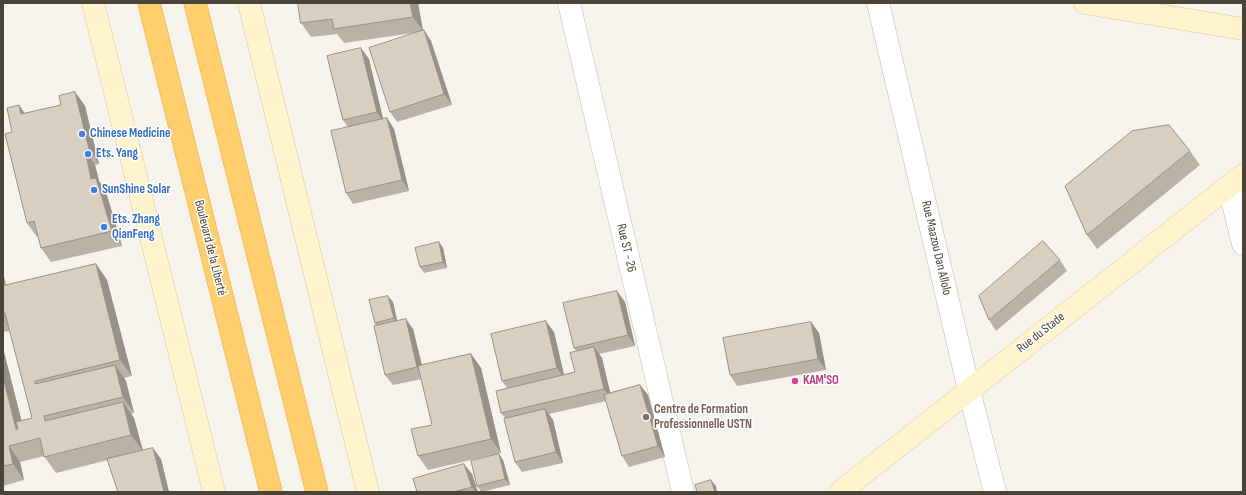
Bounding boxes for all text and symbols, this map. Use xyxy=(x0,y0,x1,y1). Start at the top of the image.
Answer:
place label: Chinese Medicine xyxy=(90,126,171,142)
marker: Chinese Medicine xyxy=(77,129,87,139)
place label: Ets. Yang xyxy=(96,146,138,162)
marker: Ets. Yang xyxy=(83,149,93,159)
place label: SunShine Solar xyxy=(102,182,170,198)
marker: SunShine Solar xyxy=(89,185,99,195)
street label: Boulevard de la Liberté xyxy=(191,199,229,297)
street label: Rue Maazou Dan Allolo xyxy=(918,199,954,297)
place label: Ets. Zhang QianFeng xyxy=(112,212,160,243)
marker: Ets. Zhang QianFeng xyxy=(99,222,109,232)
street label: Rue ST - 26 xyxy=(613,222,639,274)
street label: Rue du Stade xyxy=(1014,309,1068,357)
place label: KAM'SO xyxy=(803,373,839,389)
marker: KAM'SO xyxy=(790,376,800,386)
place label: Centre de Formation Professionnelle USTN xyxy=(654,402,752,433)
marker: Centre de Formation Professionnelle USTN xyxy=(641,412,651,422)

